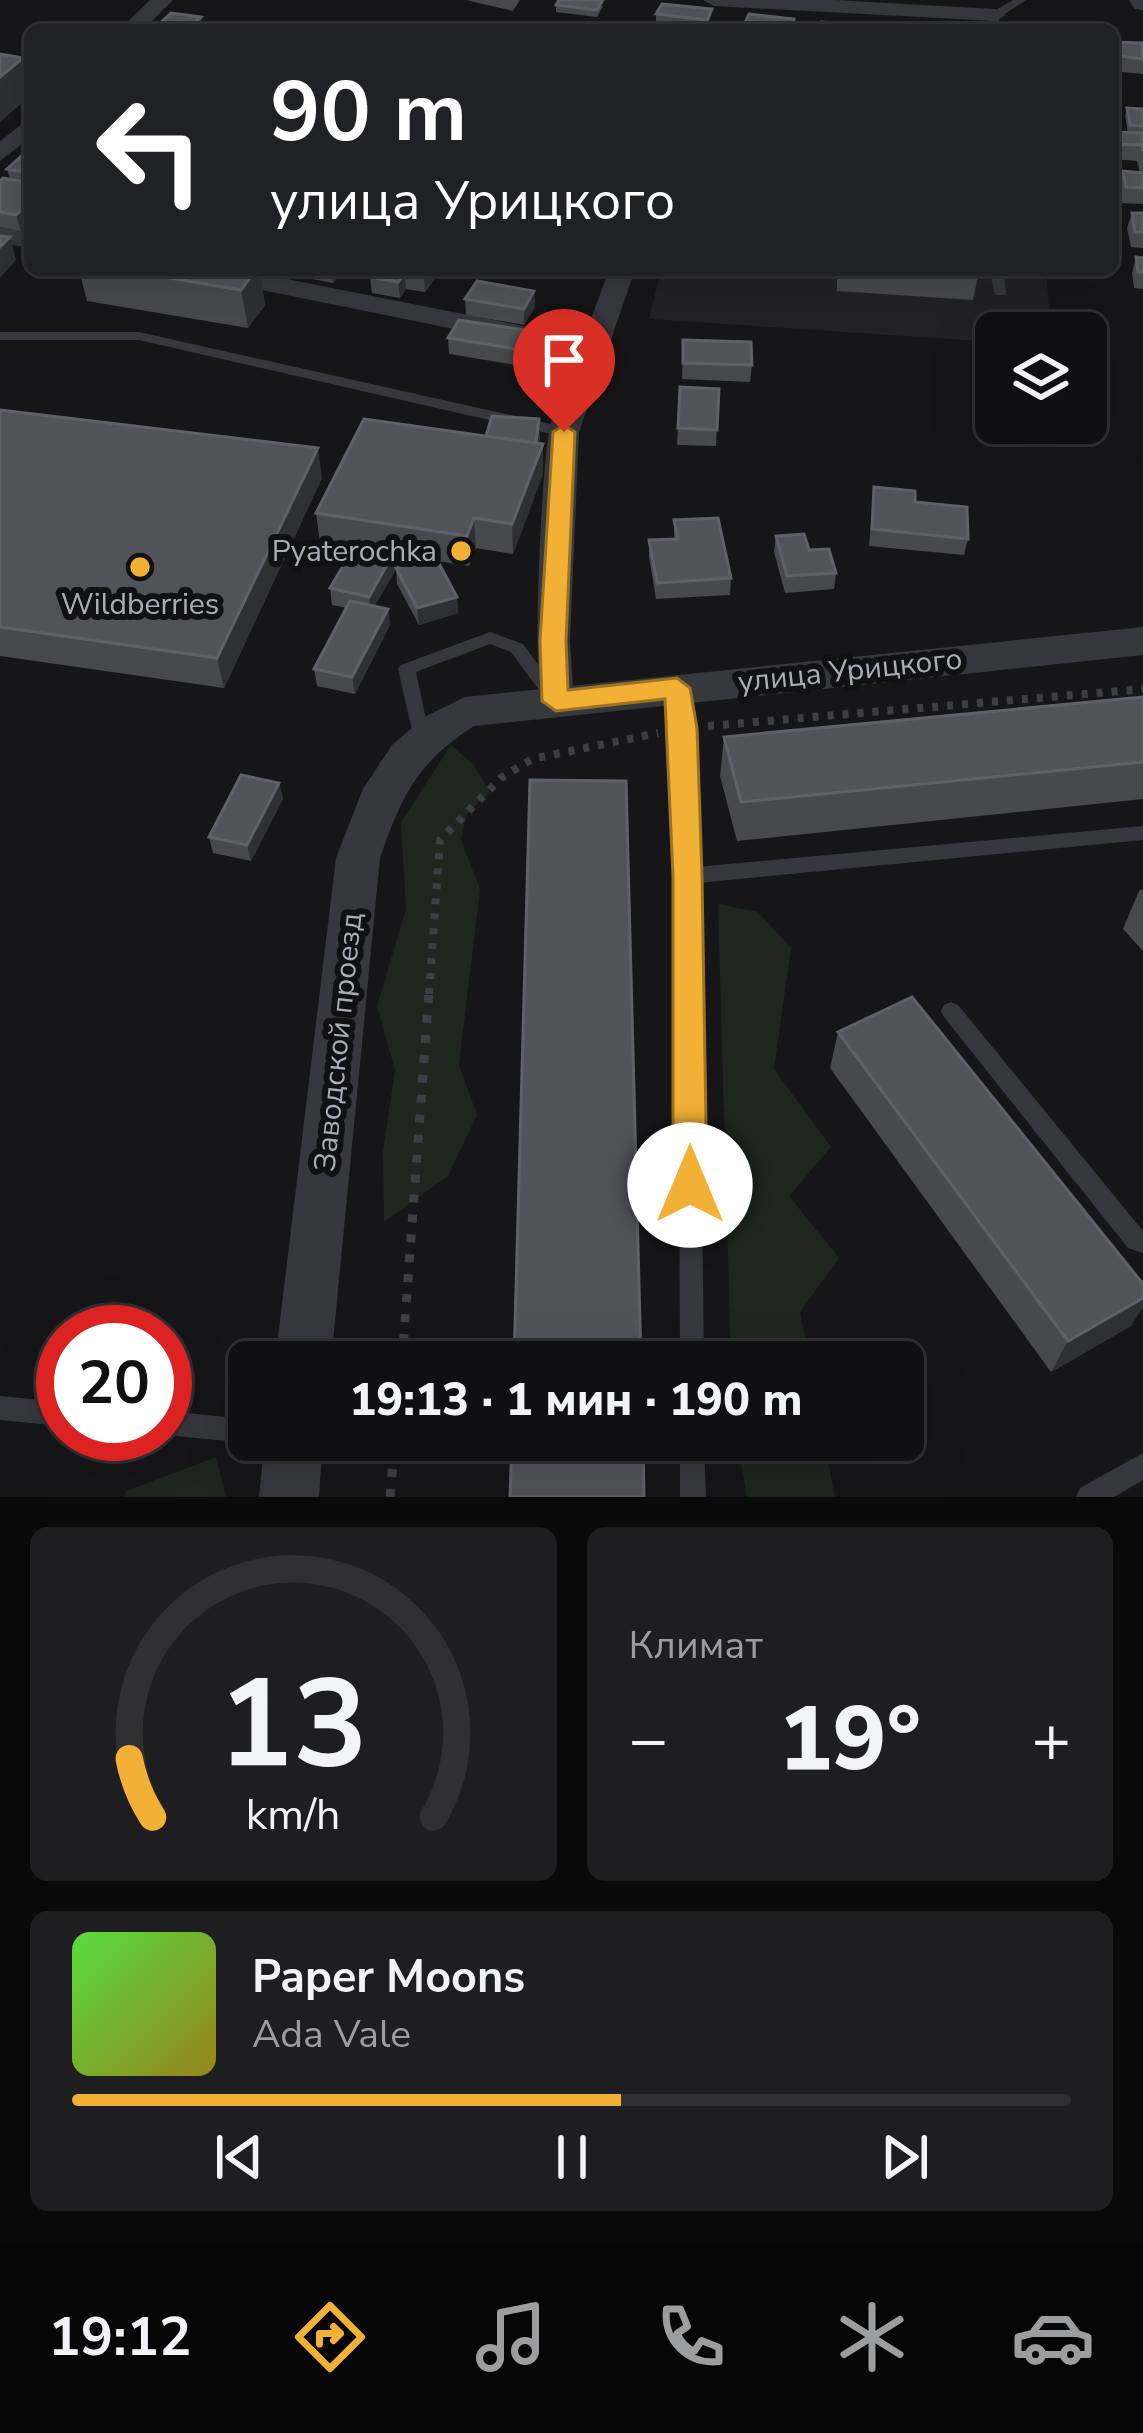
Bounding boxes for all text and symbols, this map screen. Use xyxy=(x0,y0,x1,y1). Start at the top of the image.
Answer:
text: 90 m xyxy=(270,55,467,170)
icon: left xyxy=(72,72,228,228)
text: улица Урицкого xyxy=(270,164,675,238)
pin xyxy=(513,309,615,432)
map controls xyxy=(975,312,1107,444)
button: layers xyxy=(975,312,1107,444)
icon: arrive xyxy=(531,327,597,393)
place label: Pyaterochka xyxy=(272,531,437,572)
marker: Pyaterochka xyxy=(448,538,474,564)
marker: Wildberries xyxy=(127,554,153,580)
place label: Wildberries xyxy=(61,584,219,625)
street label: улица Урицкого xyxy=(736,638,964,703)
street label: Заводской проезд xyxy=(305,911,372,1174)
position arrow xyxy=(627,1122,753,1248)
speed limit sign: 20 xyxy=(36,1305,192,1461)
text: 19:13 · 1 мин · 190 m xyxy=(349,1370,803,1431)
text: Климат xyxy=(629,1619,763,1672)
text: 13 xyxy=(218,1640,368,1810)
text: 19° xyxy=(778,1678,921,1801)
text: − xyxy=(629,1695,668,1785)
text: + xyxy=(1031,1695,1071,1785)
text: km/h xyxy=(246,1786,341,1844)
text: Paper Moons xyxy=(252,1947,525,2008)
text: Ada Vale xyxy=(252,2008,411,2061)
icon: previous xyxy=(206,2124,272,2190)
icon: pause xyxy=(539,2124,605,2190)
icon: next xyxy=(872,2124,938,2190)
icon: directions xyxy=(288,2295,372,2379)
icon: music xyxy=(469,2295,553,2379)
icon: phone xyxy=(649,2295,733,2379)
icon: climate xyxy=(830,2295,914,2379)
icon: car xyxy=(1011,2295,1095,2379)
text: 19:12 xyxy=(48,2300,191,2374)

